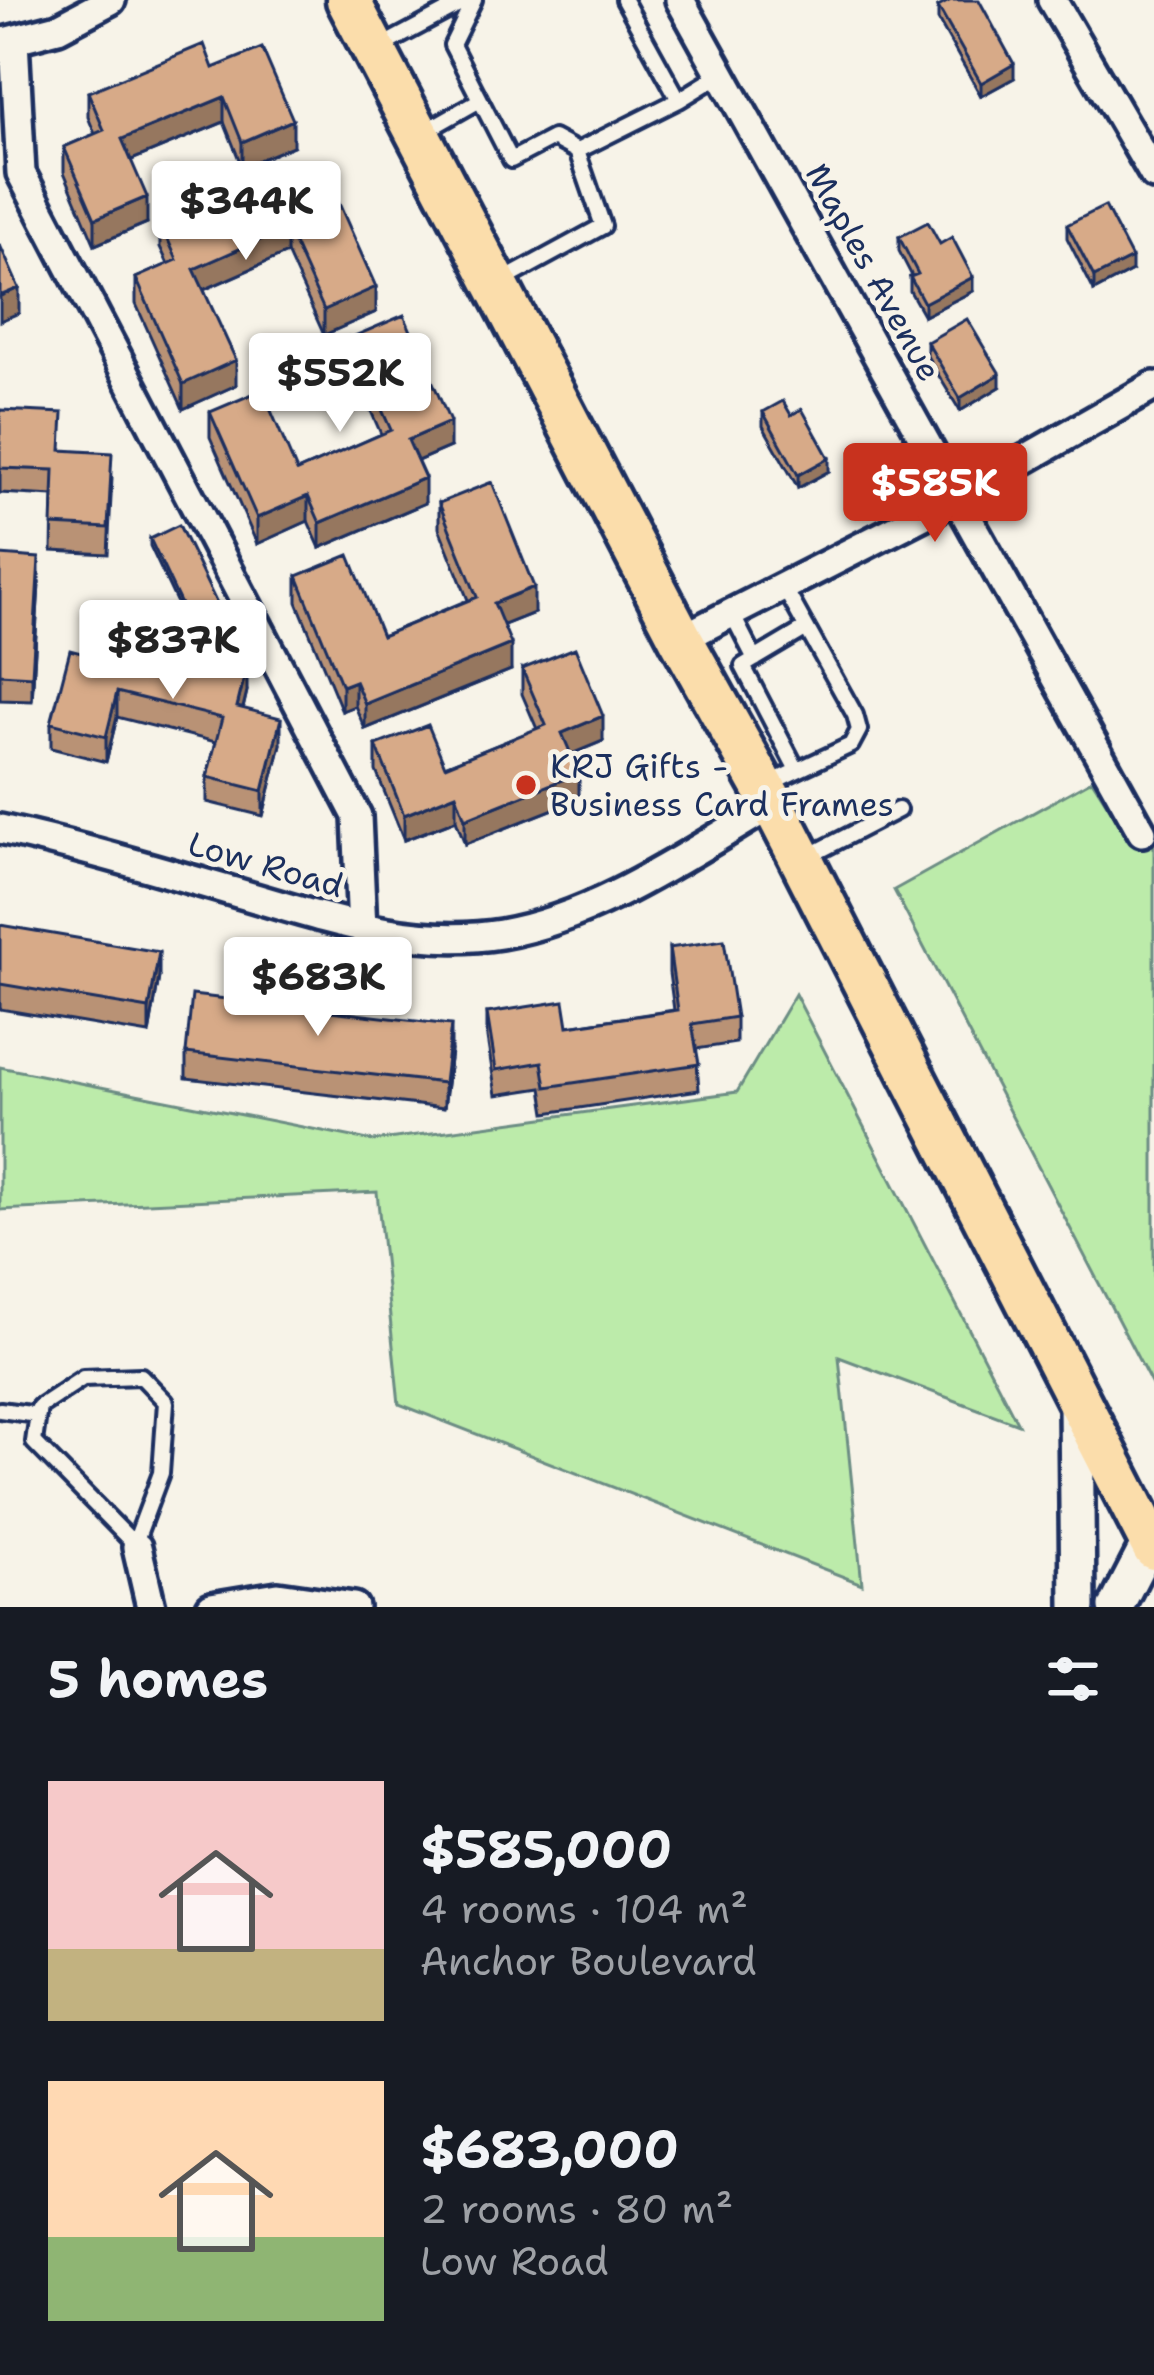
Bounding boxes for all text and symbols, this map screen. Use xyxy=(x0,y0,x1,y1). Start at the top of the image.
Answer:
street label: Maples Avenue xyxy=(795,155,952,389)
pin: $344K xyxy=(162,161,330,263)
text: $344K xyxy=(179,174,313,226)
pin: $552K xyxy=(256,333,424,435)
text: $552K xyxy=(276,346,404,398)
pin: $585K xyxy=(851,443,1019,545)
text: $585K xyxy=(870,456,1000,508)
pin: $837K xyxy=(89,600,257,702)
text: $837K xyxy=(106,613,240,665)
place label: KRJ Gifts - Business Card Frames xyxy=(550,744,894,827)
marker: KRJ Gifts - Business Card Frames xyxy=(513,772,539,798)
street label: Low Road xyxy=(183,821,349,908)
pin: $683K xyxy=(234,937,402,1039)
text: $683K xyxy=(251,950,385,1002)
text: 5 homes xyxy=(48,1645,268,1713)
icon: filters xyxy=(1040,1646,1106,1712)
text: $585,000 xyxy=(420,1815,672,1883)
icon: home xyxy=(144,1829,288,1973)
text: 4 rooms · 104 m² xyxy=(420,1883,748,1935)
text: Anchor Boulevard xyxy=(420,1935,757,1987)
text: $683,000 xyxy=(420,2115,679,2183)
icon: home xyxy=(144,2129,288,2273)
text: 2 rooms · 80 m² xyxy=(420,2183,733,2235)
text: Low Road xyxy=(420,2235,609,2287)

